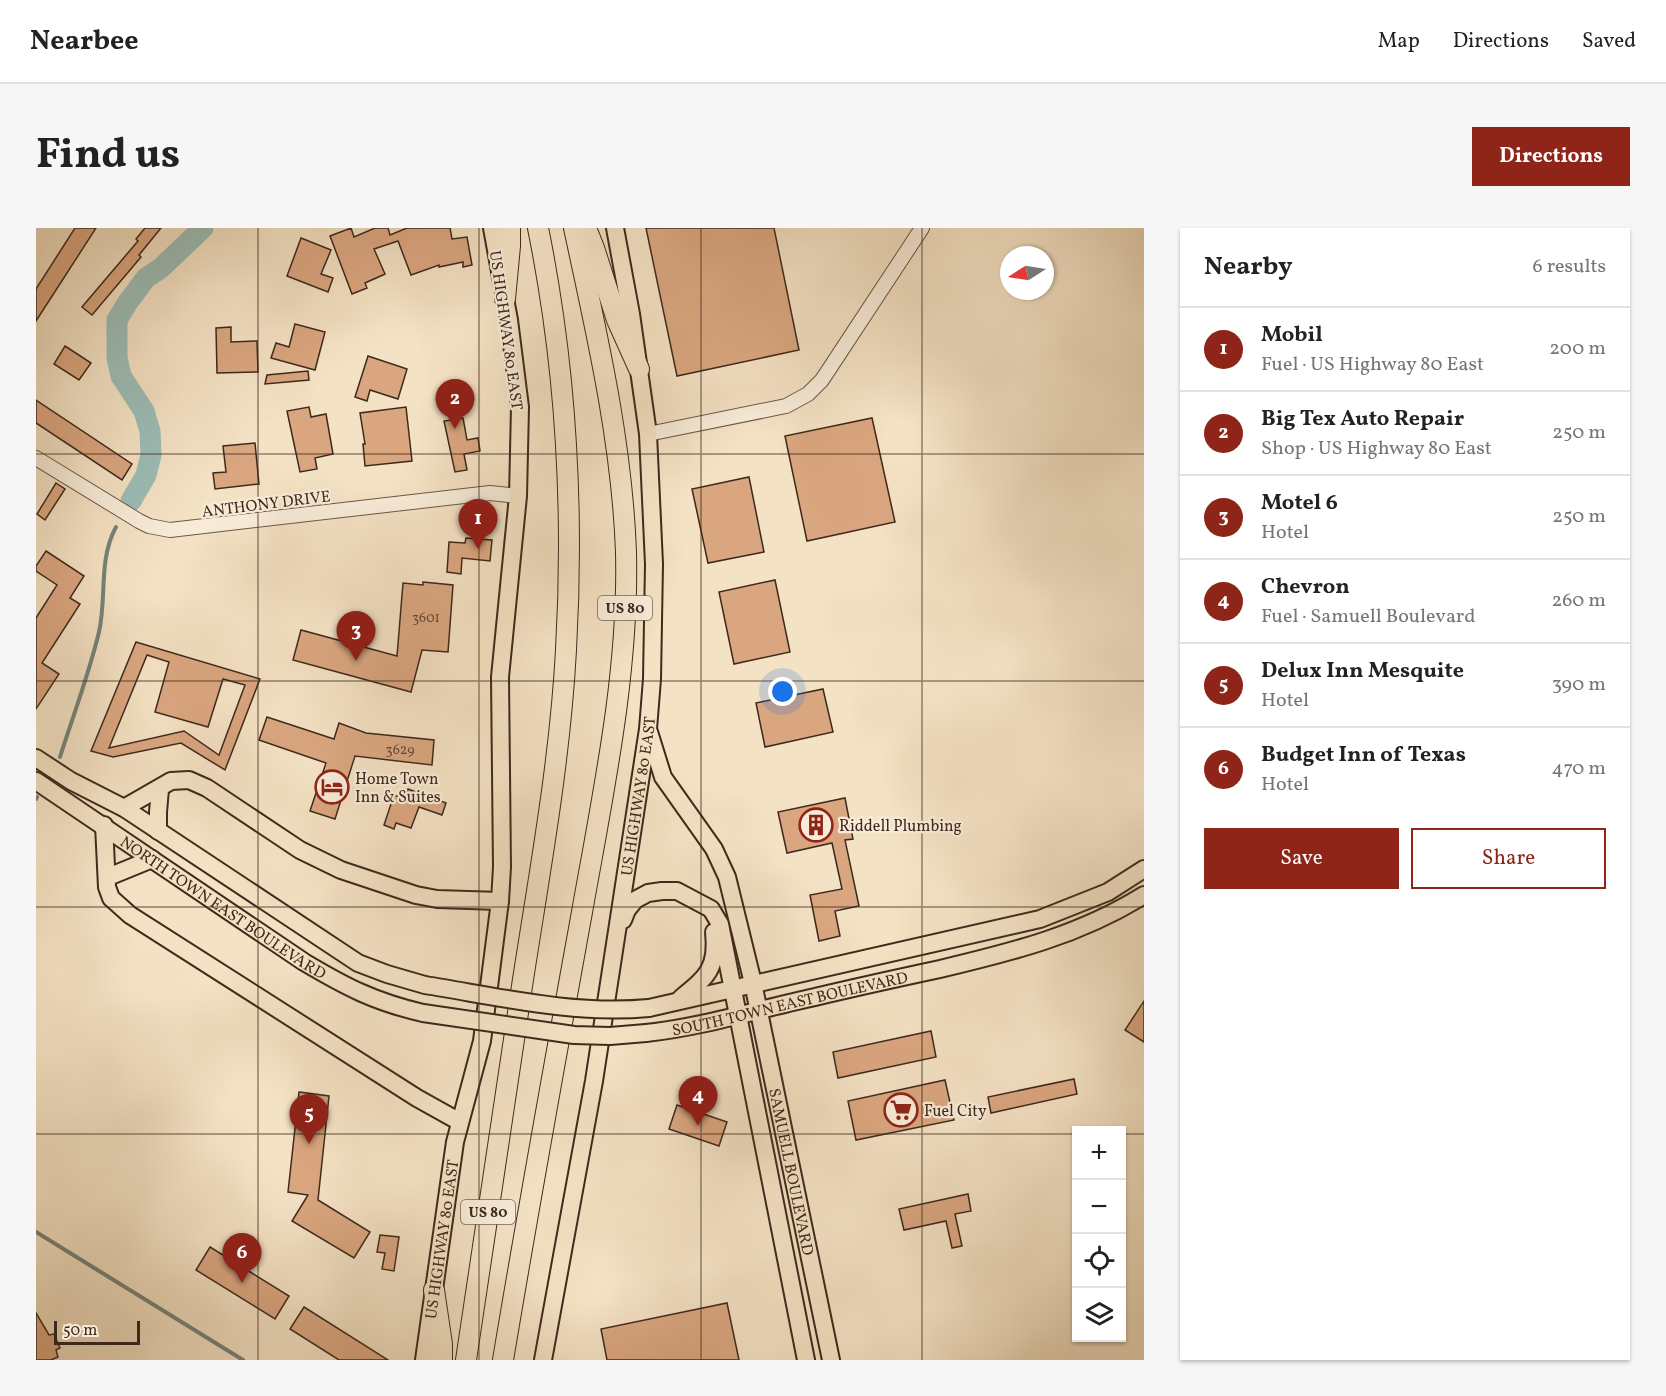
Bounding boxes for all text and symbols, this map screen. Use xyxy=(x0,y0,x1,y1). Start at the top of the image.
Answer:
text: Nearbee xyxy=(30,22,139,61)
text: Map xyxy=(1378,27,1420,56)
text: Directions xyxy=(1453,27,1549,56)
text: Saved xyxy=(1582,27,1636,56)
text: Find us xyxy=(36,127,180,186)
button: Directions xyxy=(1472,127,1630,186)
north arrow xyxy=(1000,246,1054,300)
street label: US HIGHWAY 80 EAST xyxy=(483,249,527,411)
text: Nearby xyxy=(1204,249,1293,285)
text: 6 results xyxy=(1533,253,1606,281)
text: Mobil xyxy=(1261,320,1323,351)
text: 1 xyxy=(1219,335,1228,363)
text: 200 m xyxy=(1549,335,1606,363)
text: Fuel · US Highway 80 East xyxy=(1261,351,1484,379)
pin: 2 xyxy=(436,380,474,429)
text: Big Tex Auto Repair xyxy=(1261,404,1464,435)
text: 2 xyxy=(1218,419,1229,447)
text: 250 m xyxy=(1552,419,1606,447)
text: Shop · US Highway 80 East xyxy=(1261,435,1492,463)
street label: ANTHONY DRIVE xyxy=(201,486,332,524)
text: Motel 6 xyxy=(1261,488,1338,519)
pin: 1 xyxy=(458,500,498,549)
text: 3 xyxy=(1218,503,1229,531)
text: 250 m xyxy=(1552,503,1606,531)
text: Hotel xyxy=(1261,519,1309,547)
text: Chevron xyxy=(1261,572,1350,603)
text: 4 xyxy=(1217,587,1230,615)
text: 260 m xyxy=(1551,587,1606,615)
road number: US 80 xyxy=(598,596,652,620)
text: Fuel · Samuell Boulevard xyxy=(1261,603,1476,631)
house number: 3601 xyxy=(412,609,440,628)
pin: 3 xyxy=(336,612,376,661)
text: Delux Inn Mesquite xyxy=(1261,656,1464,687)
text: 5 xyxy=(1219,671,1228,699)
text: 390 m xyxy=(1552,671,1606,699)
your location xyxy=(768,677,797,706)
text: Hotel xyxy=(1261,687,1309,715)
street label: US HIGHWAY 80 EAST xyxy=(617,716,662,877)
text: Budget Inn of Texas xyxy=(1261,740,1466,771)
house number: 3629 xyxy=(386,741,414,760)
text: 6 xyxy=(1218,755,1229,783)
text: 470 m xyxy=(1551,755,1606,783)
hotel icon: Home Town Inn & Suites xyxy=(314,769,350,805)
place label: Home Town Inn & Suites xyxy=(355,769,441,809)
text: Hotel xyxy=(1261,771,1309,799)
building icon: Riddell Plumbing xyxy=(798,807,834,843)
place label: Riddell Plumbing xyxy=(839,816,962,838)
button: Save xyxy=(1204,828,1399,889)
button: Share xyxy=(1411,828,1606,889)
street label: NORTH TOWN EAST BOULEVARD xyxy=(115,832,330,986)
street label: SOUTH TOWN EAST BOULEVARD xyxy=(670,967,910,1042)
pin: 4 xyxy=(678,1076,718,1126)
street label: SAMUELL BOULEVARD xyxy=(762,1087,818,1258)
supermarket icon: Fuel City xyxy=(883,1092,919,1128)
pin: 5 xyxy=(290,1094,328,1144)
place label: Fuel City xyxy=(924,1101,987,1123)
map controls xyxy=(1072,1126,1126,1342)
button: + xyxy=(1072,1126,1126,1180)
street label: US HIGHWAY 80 EAST xyxy=(421,1158,465,1321)
button: − xyxy=(1072,1180,1126,1234)
road number: US 80 xyxy=(461,1200,515,1224)
pin: 6 xyxy=(222,1234,262,1283)
button: locate xyxy=(1072,1234,1126,1288)
button: layers xyxy=(1072,1288,1126,1342)
scale bar xyxy=(54,1318,140,1346)
text: 50 m xyxy=(63,1320,97,1342)

